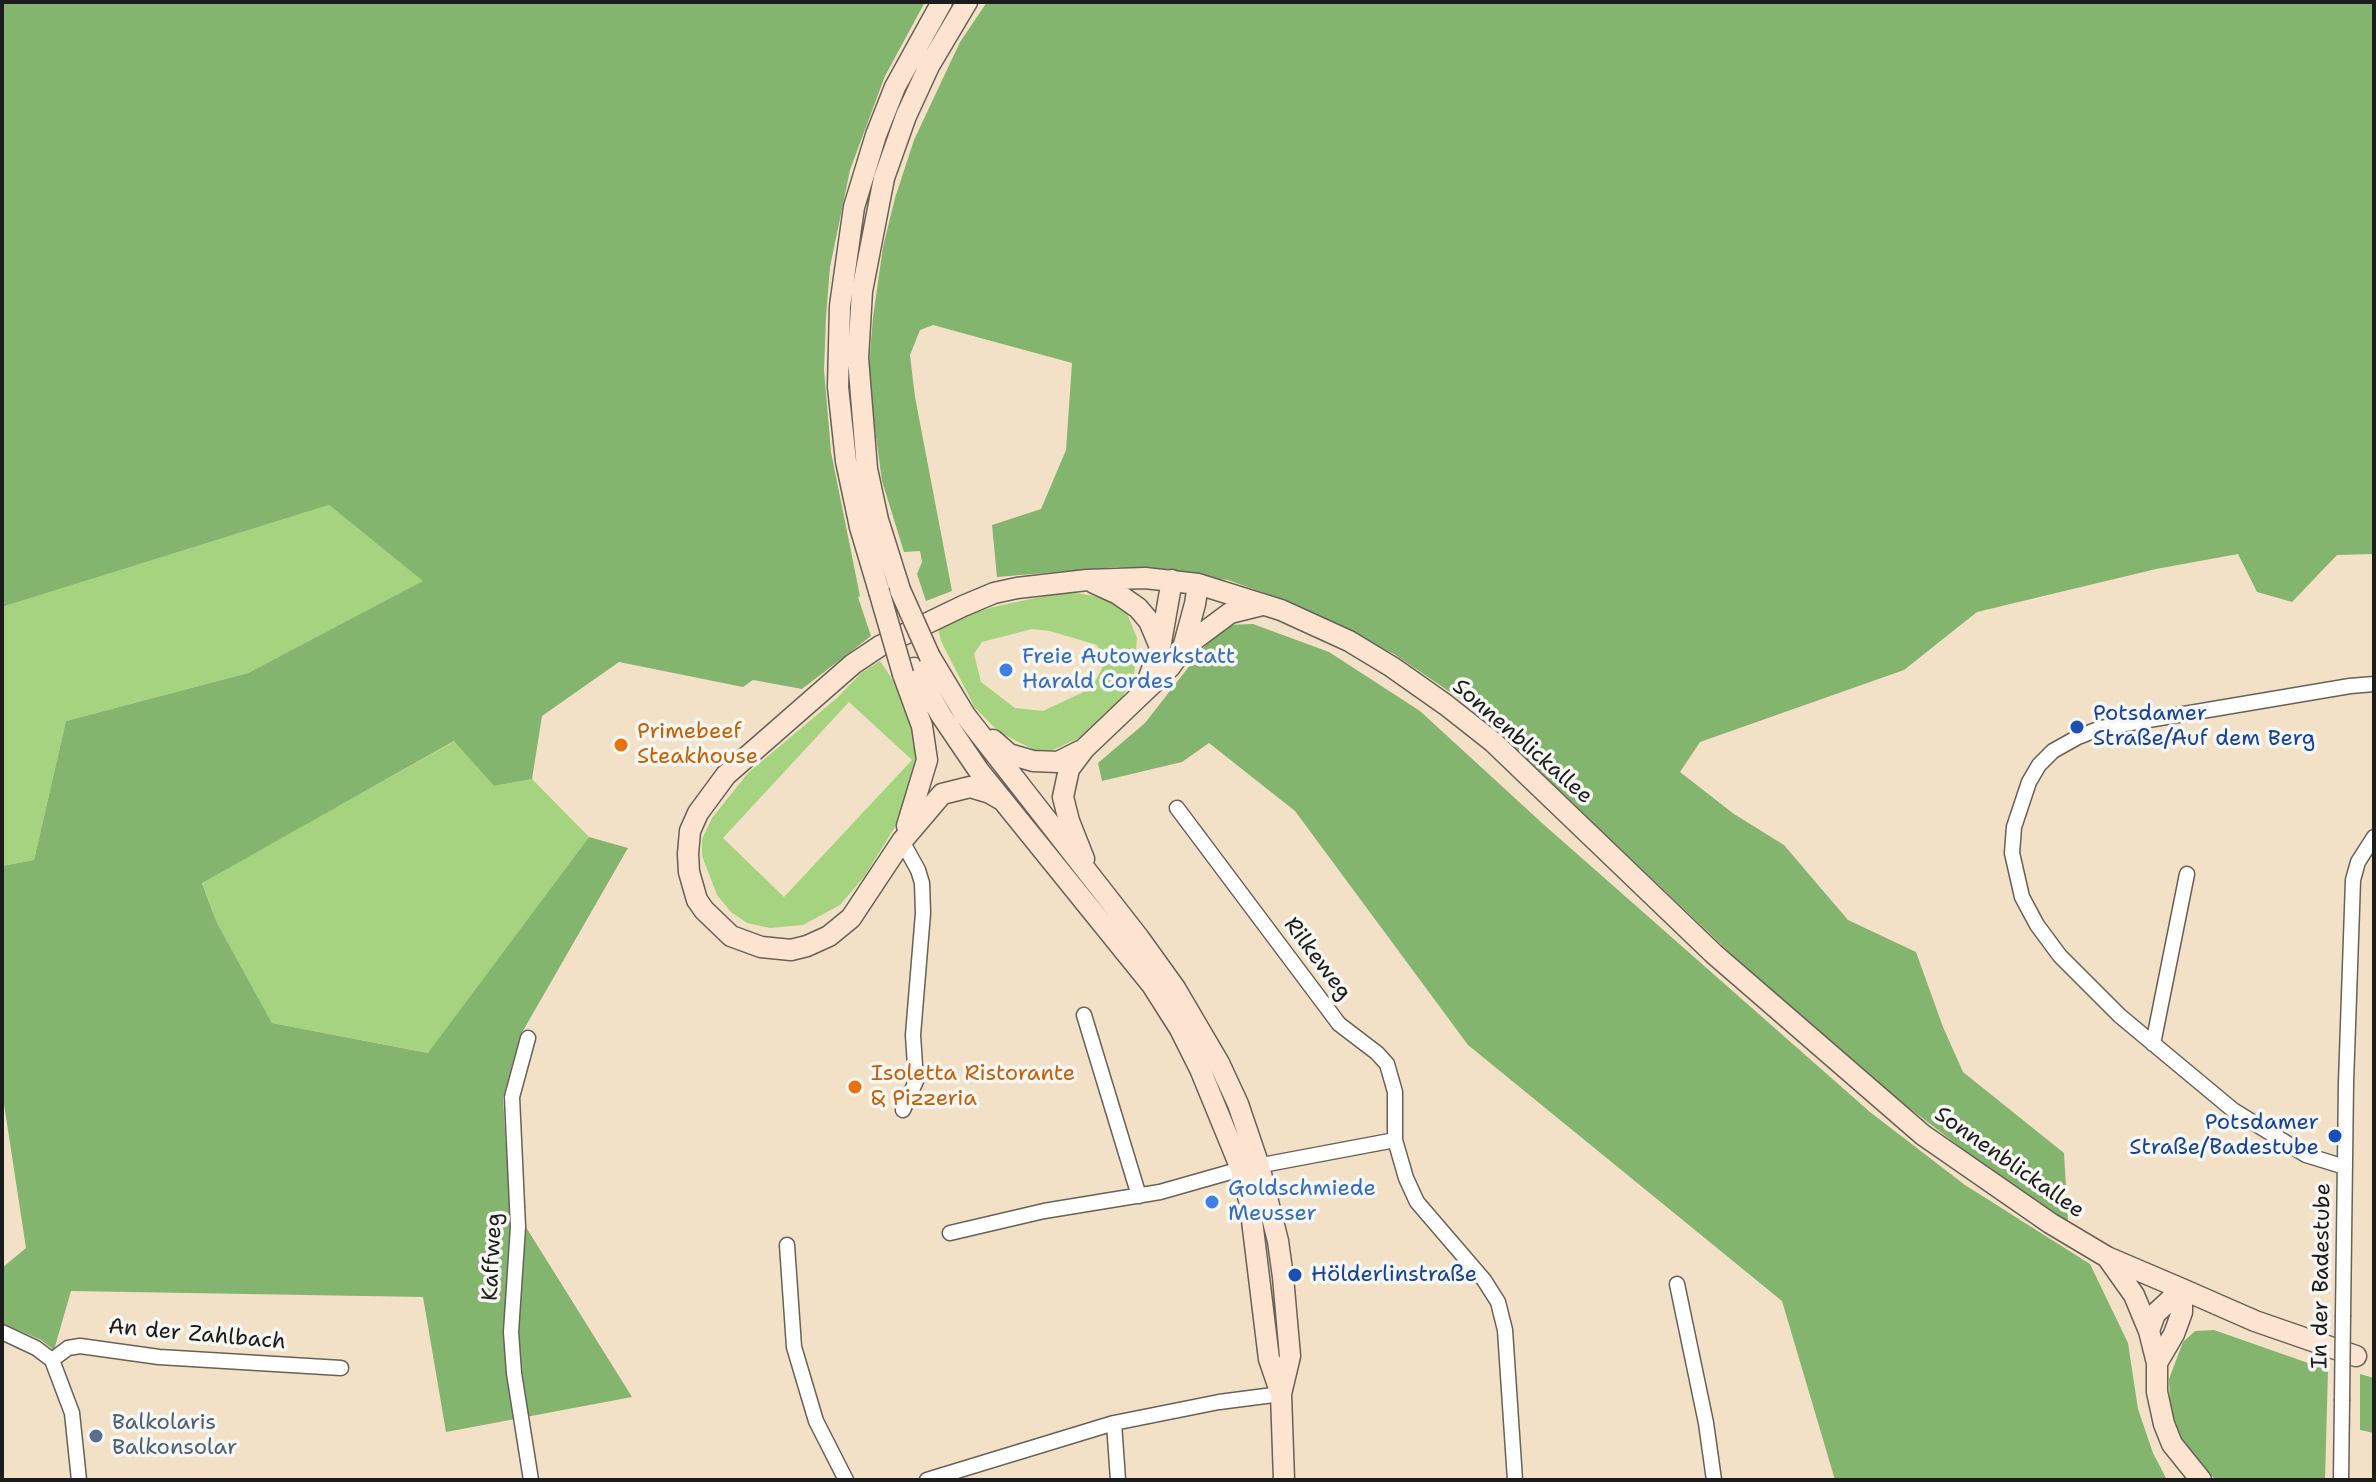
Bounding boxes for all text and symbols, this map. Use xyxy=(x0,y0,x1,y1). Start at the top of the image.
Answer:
place label: Freie Autowerkstatt Harald Cordes xyxy=(1022,644,1235,696)
marker: Freie Autowerkstatt Harald Cordes xyxy=(997,661,1015,679)
street label: Sonnenblickallee xyxy=(1447,674,1597,810)
place label: Potsdamer Straße/Auf dem Berg xyxy=(2093,701,2315,752)
marker: Potsdamer Straße/Auf dem Berg xyxy=(2068,718,2086,736)
place label: Primebeef Steakhouse xyxy=(637,719,758,770)
marker: Primebeef Steakhouse xyxy=(612,736,630,754)
street label: Rilkeweg xyxy=(1277,913,1357,1005)
place label: Isoletta Ristorante & Pizzeria xyxy=(871,1061,1075,1112)
marker: Isoletta Ristorante & Pizzeria xyxy=(846,1078,864,1096)
street label: Sonnenblickallee xyxy=(1929,1101,2089,1225)
place label: Potsdamer Straße/Badestube xyxy=(2129,1110,2319,1162)
marker: Potsdamer Straße/Badestube xyxy=(2326,1127,2344,1145)
place label: Goldschmiede Meusser xyxy=(1228,1176,1376,1228)
street label: In der Badestube xyxy=(2307,1183,2337,1369)
marker: Goldschmiede Meusser xyxy=(1203,1193,1221,1211)
street label: Kaffweg xyxy=(478,1212,508,1302)
place label: Hölderlinstraße xyxy=(1311,1262,1477,1288)
marker: Hölderlinstraße xyxy=(1286,1266,1304,1284)
street label: An der Zahlbach xyxy=(107,1314,287,1356)
place label: Balkolaris Balkonsolar xyxy=(112,1410,237,1462)
marker: Balkolaris Balkonsolar xyxy=(87,1427,105,1445)

